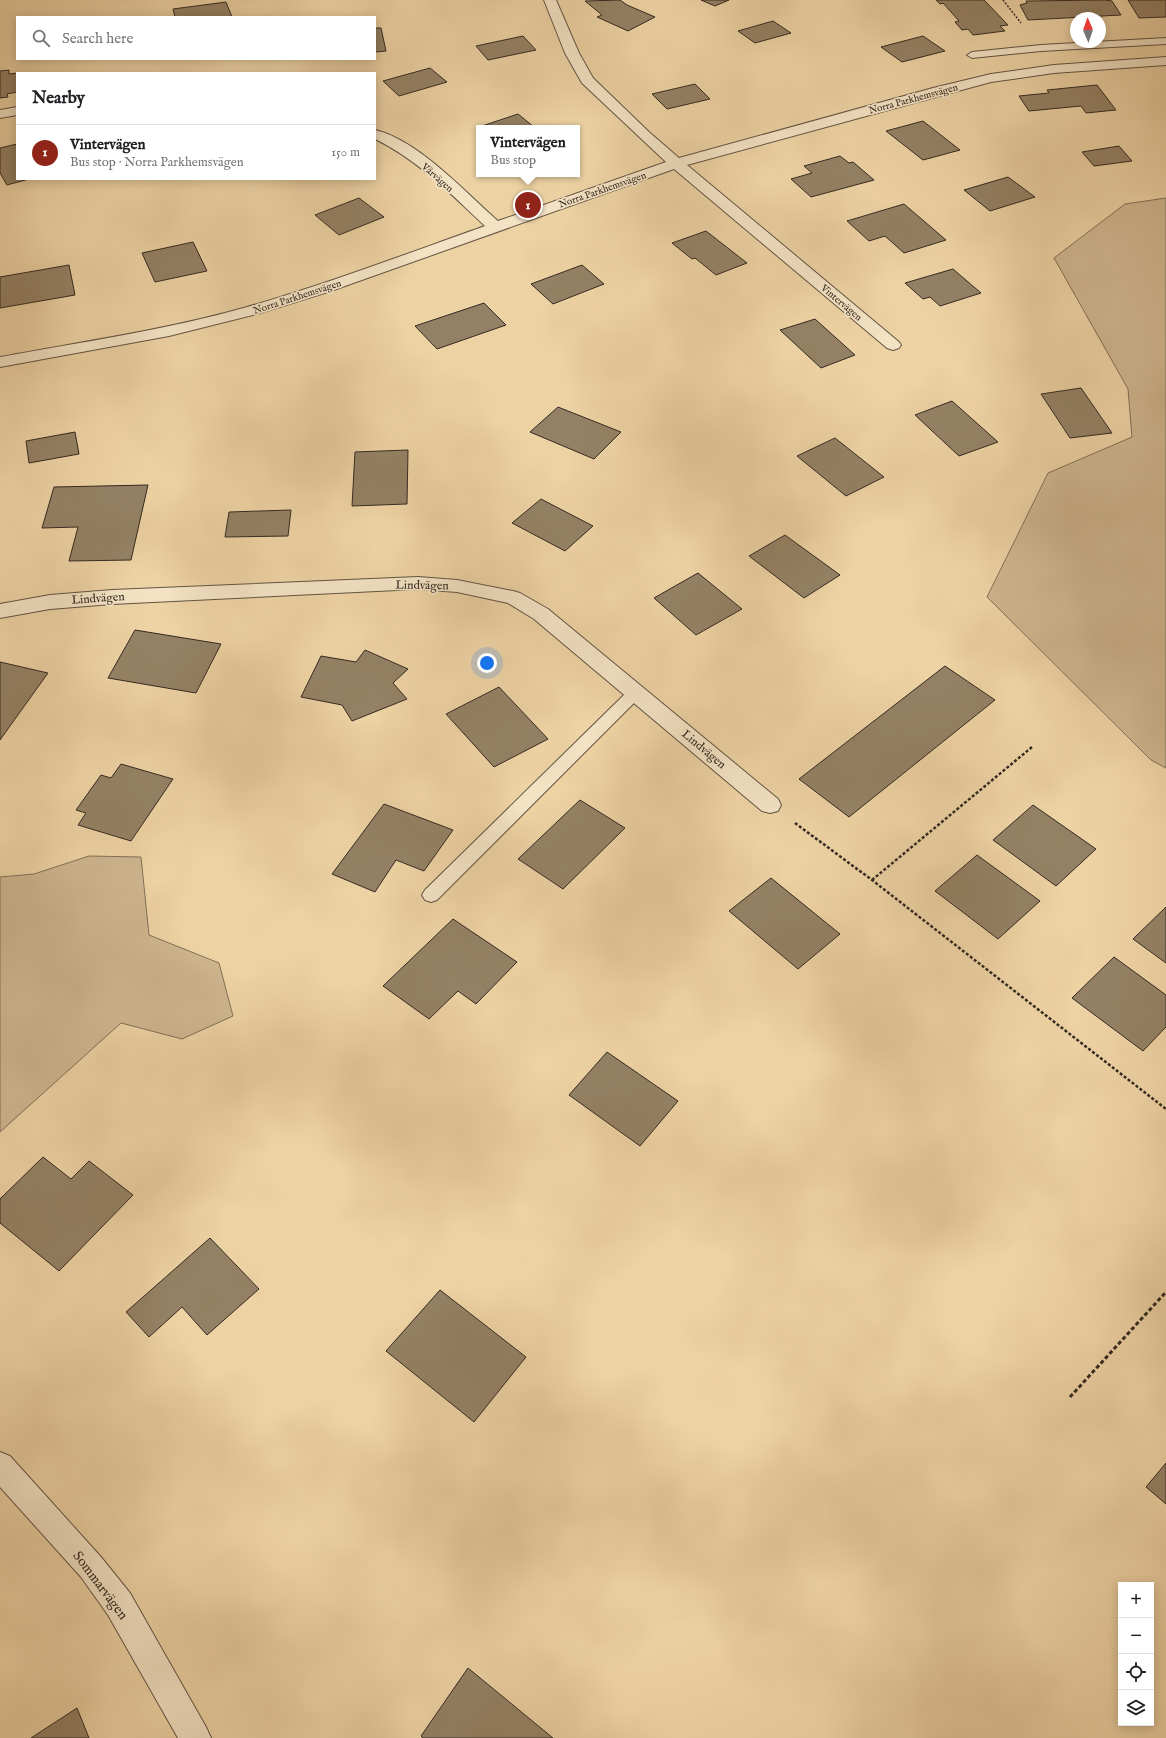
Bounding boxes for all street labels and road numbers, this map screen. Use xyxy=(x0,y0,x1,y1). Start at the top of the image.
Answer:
street label: Norra Parkhemsvägen xyxy=(867,81,960,118)
street label: Vårvägen xyxy=(418,160,456,196)
street label: Norra Parkhemsvägen xyxy=(557,169,649,212)
street label: Norra Parkhemsvägen xyxy=(252,277,344,318)
street label: Vintervägen xyxy=(817,281,865,325)
street label: Lindvägen xyxy=(395,578,449,593)
street label: Lindvägen xyxy=(71,589,126,608)
street label: Lindvägen xyxy=(678,726,729,773)
street label: Sommarvägen xyxy=(69,1548,132,1624)

